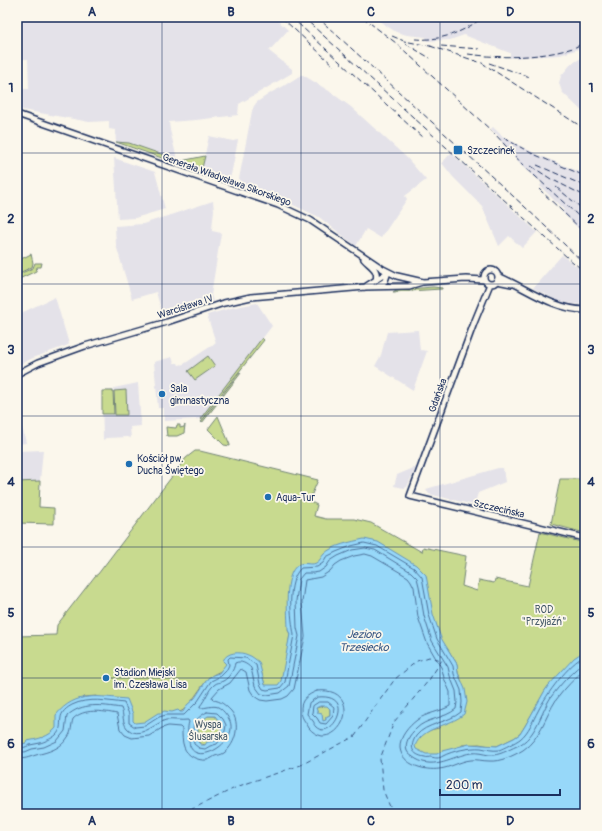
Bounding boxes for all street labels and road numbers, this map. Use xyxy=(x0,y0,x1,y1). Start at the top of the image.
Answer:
street label: Generała Władysława Sikorskiego xyxy=(161,151,293,209)
street label: Warcisława IV xyxy=(156,292,215,322)
street label: Gdańska xyxy=(426,376,450,414)
street label: Szczecińska xyxy=(472,497,526,521)

